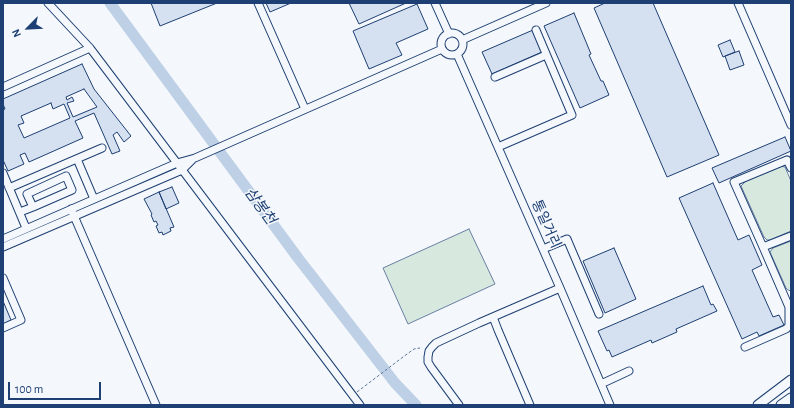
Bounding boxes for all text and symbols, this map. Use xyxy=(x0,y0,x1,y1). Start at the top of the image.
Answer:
north arrow xyxy=(8,8,48,48)
text: N xyxy=(10,27,23,39)
water label: 삼봉천 xyxy=(241,184,279,228)
street label: 통일거리 xyxy=(528,197,564,251)
scale bar xyxy=(10,374,103,400)
text: 100 m xyxy=(15,383,43,395)

